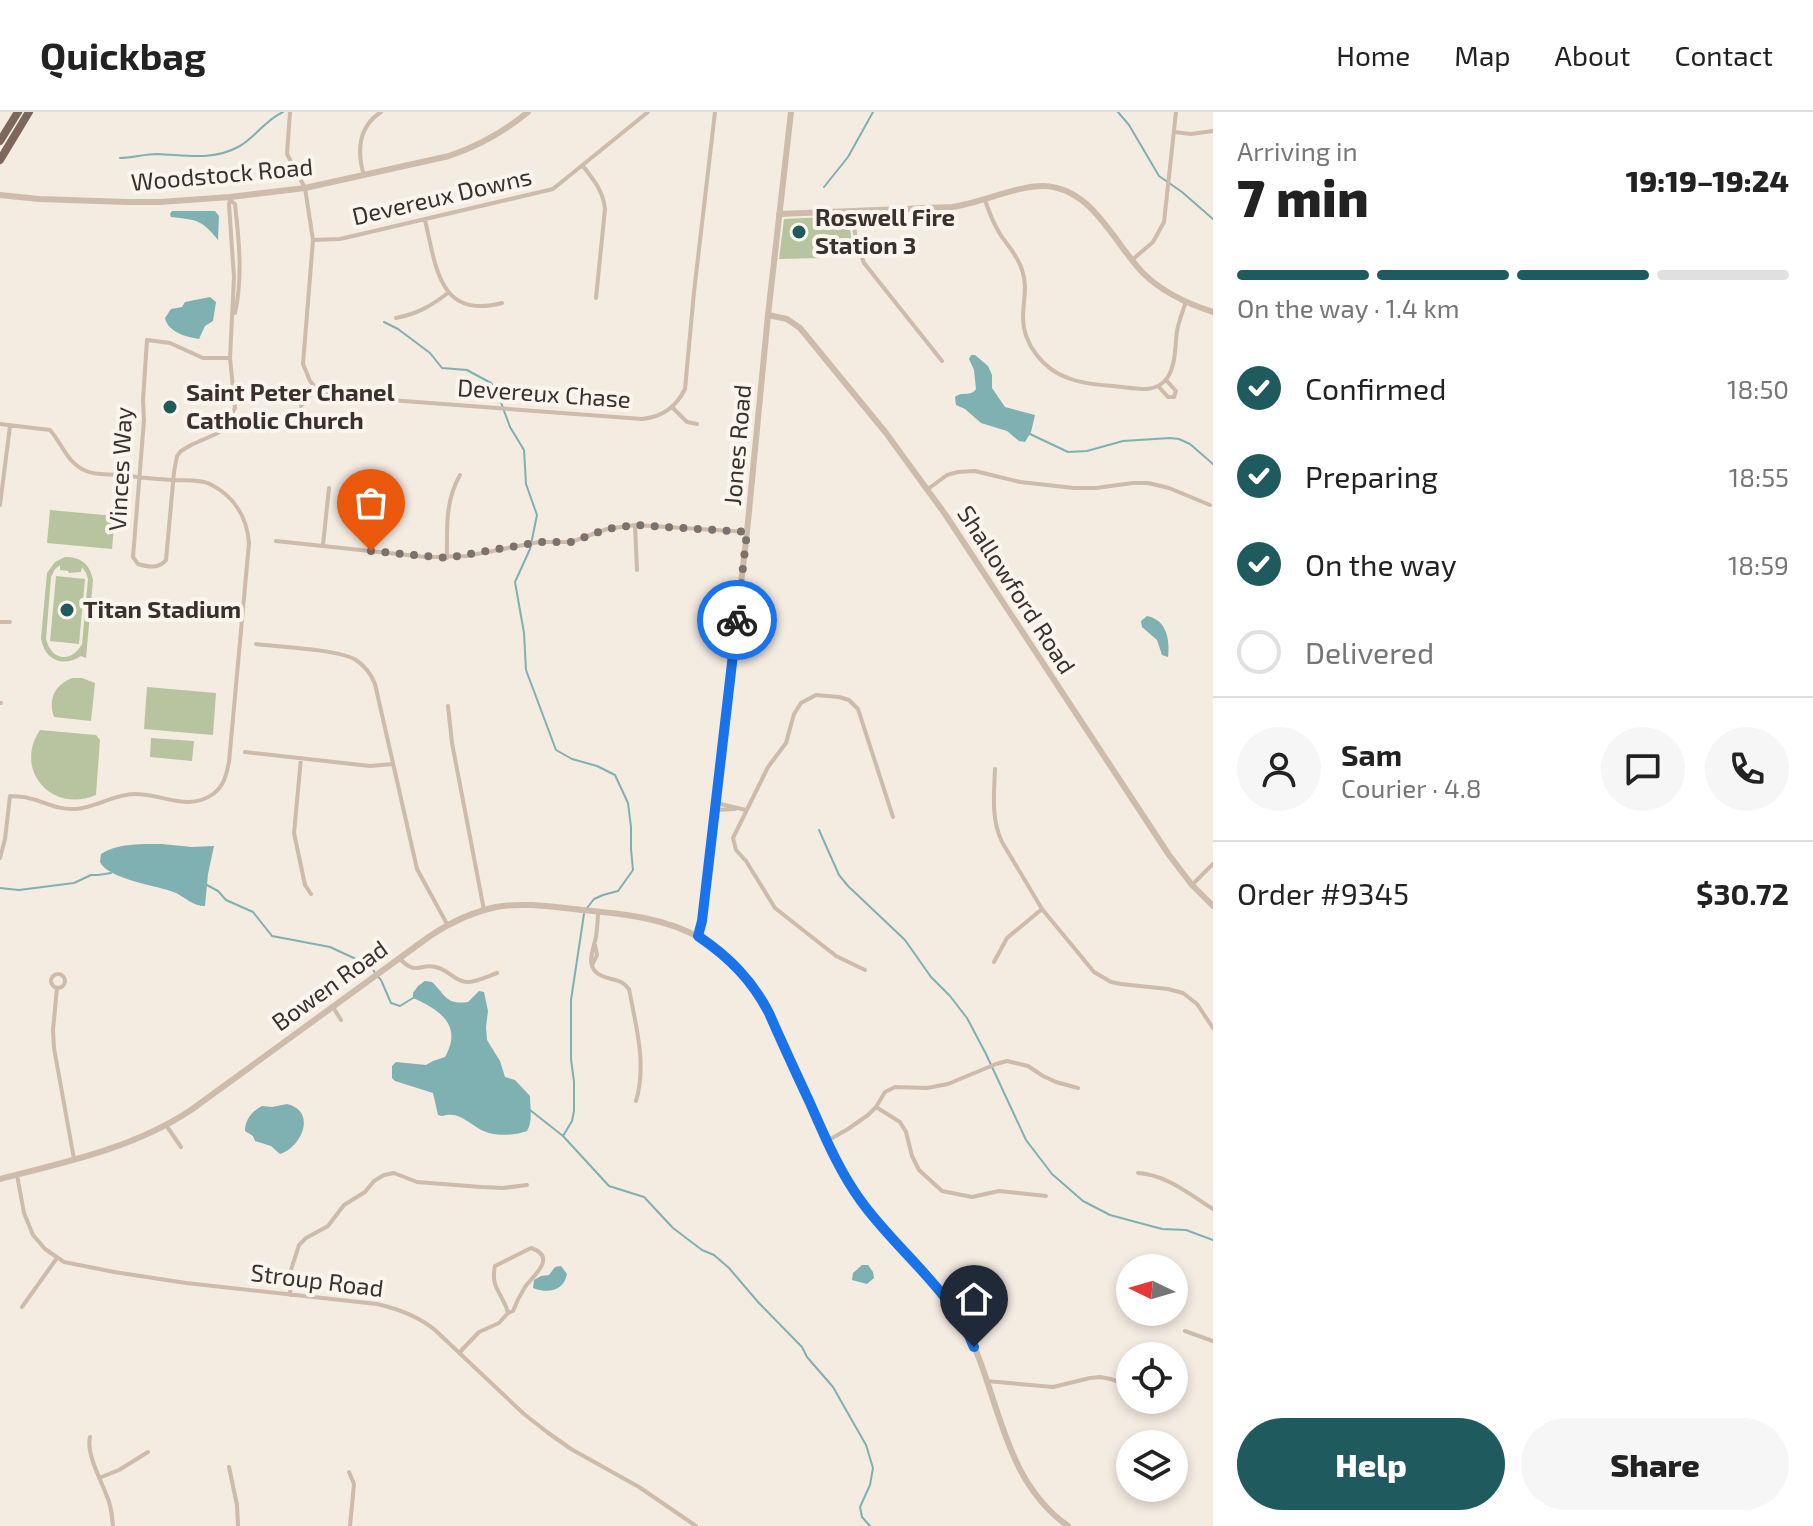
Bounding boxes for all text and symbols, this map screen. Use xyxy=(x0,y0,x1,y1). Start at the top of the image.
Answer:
text: Quickbag xyxy=(40,32,206,78)
text: Home xyxy=(1336,38,1410,72)
text: Map xyxy=(1454,38,1511,72)
text: About xyxy=(1555,38,1630,72)
text: Contact xyxy=(1674,38,1773,72)
text: Arriving in xyxy=(1237,135,1358,166)
street label: Woodstock Road xyxy=(130,151,314,196)
street label: Devereux Downs xyxy=(349,161,534,230)
text: 19:19–19:24 xyxy=(1626,162,1789,198)
text: 7 min xyxy=(1237,165,1369,227)
place label: Roswell Fire Station 3 xyxy=(815,202,955,259)
marker: Roswell Fire Station 3 xyxy=(790,223,808,241)
text: On the way · 1.4 km xyxy=(1237,292,1459,323)
icon: check xyxy=(1237,366,1281,410)
text: Confirmed xyxy=(1305,370,1446,406)
street label: Devereux Chase xyxy=(456,372,632,413)
text: 18:50 xyxy=(1727,373,1789,404)
place label: Saint Peter Chanel Catholic Church xyxy=(186,377,395,434)
street label: Jones Road xyxy=(717,383,756,507)
marker: Saint Peter Chanel Catholic Church xyxy=(161,398,179,416)
street label: Vinces Way xyxy=(102,406,137,532)
icon: check xyxy=(1237,454,1281,498)
text: Preparing xyxy=(1305,458,1438,494)
text: 18:55 xyxy=(1729,461,1789,492)
pin xyxy=(337,469,405,551)
icon: bag xyxy=(349,481,393,525)
street label: Shallowford Road xyxy=(952,500,1082,679)
icon: check xyxy=(1237,542,1281,586)
text: On the way xyxy=(1305,546,1457,582)
text: 18:59 xyxy=(1728,549,1789,580)
courier xyxy=(697,580,777,660)
place label: Titan Stadium xyxy=(83,594,241,623)
icon: bike xyxy=(715,598,759,642)
marker: Titan Stadium xyxy=(58,601,76,619)
text: Delivered xyxy=(1305,634,1434,670)
button: person xyxy=(1237,727,1321,811)
button: chat xyxy=(1601,727,1685,811)
button: phone xyxy=(1705,727,1789,811)
text: Sam xyxy=(1341,736,1402,772)
text: Courier · 4.8 xyxy=(1341,772,1482,803)
text: Order #9345 xyxy=(1237,875,1409,911)
text: $30.72 xyxy=(1696,875,1789,911)
street label: Bowen Road xyxy=(266,933,392,1036)
north arrow xyxy=(1116,1254,1188,1326)
map controls xyxy=(1116,1254,1188,1502)
street label: Stroup Road xyxy=(249,1257,385,1302)
pin xyxy=(940,1265,1008,1347)
icon: home xyxy=(952,1277,996,1321)
button: locate xyxy=(1116,1342,1188,1414)
button: Help xyxy=(1237,1418,1505,1510)
button: Share xyxy=(1521,1418,1789,1510)
button: layers xyxy=(1116,1430,1188,1502)

